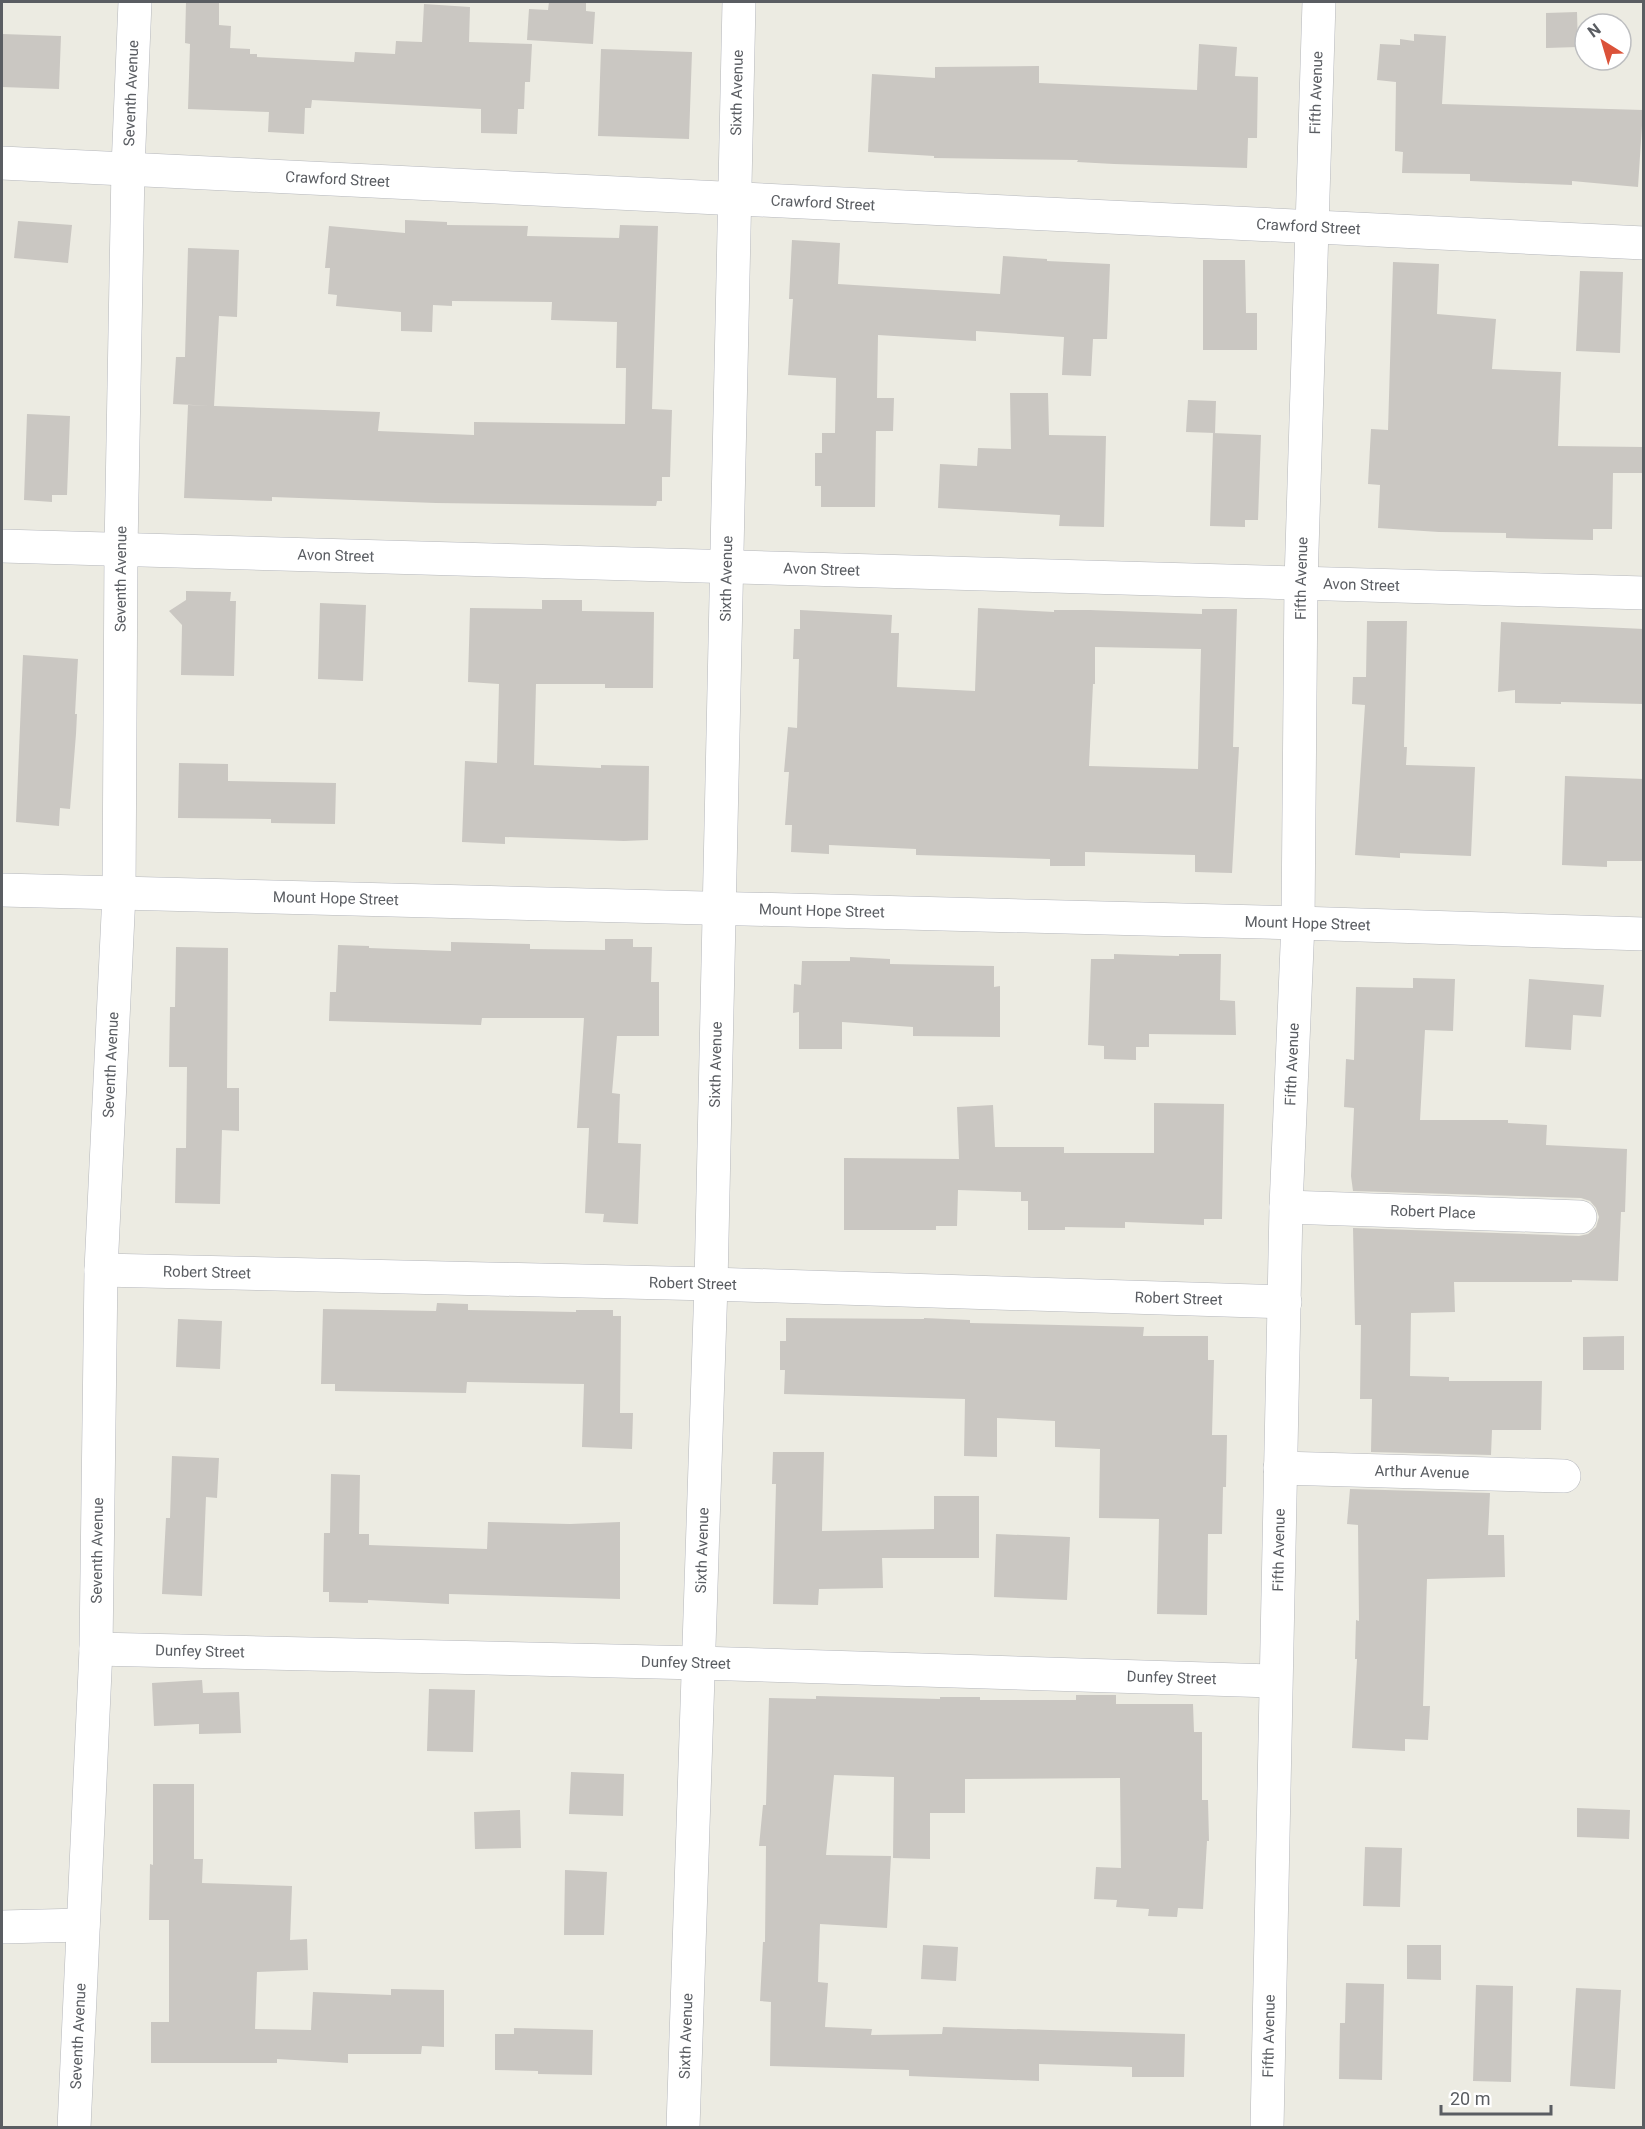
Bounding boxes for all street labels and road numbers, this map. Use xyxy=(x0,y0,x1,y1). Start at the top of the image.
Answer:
street label: Seventh Avenue xyxy=(120,40,142,147)
street label: Sixth Avenue xyxy=(727,50,747,136)
street label: Fifth Avenue xyxy=(1306,51,1326,135)
street label: Crawford Street xyxy=(285,168,390,191)
street label: Crawford Street xyxy=(770,191,876,215)
street label: Crawford Street xyxy=(1256,215,1361,238)
street label: Seventh Avenue xyxy=(112,526,130,632)
street label: Sixth Avenue xyxy=(716,535,736,622)
street label: Fifth Avenue xyxy=(1292,537,1311,620)
street label: Avon Street xyxy=(297,545,375,566)
street label: Avon Street xyxy=(783,559,860,580)
street label: Avon Street xyxy=(1323,575,1400,595)
street label: Mount Hope Street xyxy=(273,888,399,909)
street label: Mount Hope Street xyxy=(759,900,885,921)
street label: Mount Hope Street xyxy=(1244,913,1371,934)
street label: Seventh Avenue xyxy=(99,1011,122,1118)
street label: Sixth Avenue xyxy=(706,1021,726,1108)
street label: Fifth Avenue xyxy=(1281,1022,1303,1106)
street label: Robert Place xyxy=(1390,1202,1476,1222)
street label: Robert Street xyxy=(163,1262,251,1282)
street label: Robert Street xyxy=(649,1274,737,1294)
street label: Robert Street xyxy=(1134,1288,1223,1309)
street label: Arthur Avenue xyxy=(1374,1462,1470,1482)
street label: Seventh Avenue xyxy=(88,1497,107,1604)
street label: Sixth Avenue xyxy=(692,1507,713,1594)
street label: Fifth Avenue xyxy=(1269,1508,1289,1592)
street label: Dunfey Street xyxy=(155,1641,245,1661)
street label: Dunfey Street xyxy=(641,1653,731,1673)
street label: Dunfey Street xyxy=(1126,1667,1217,1688)
street label: Seventh Avenue xyxy=(67,1983,90,2090)
street label: Sixth Avenue xyxy=(676,1993,696,2079)
street label: Fifth Avenue xyxy=(1259,1994,1279,2078)

